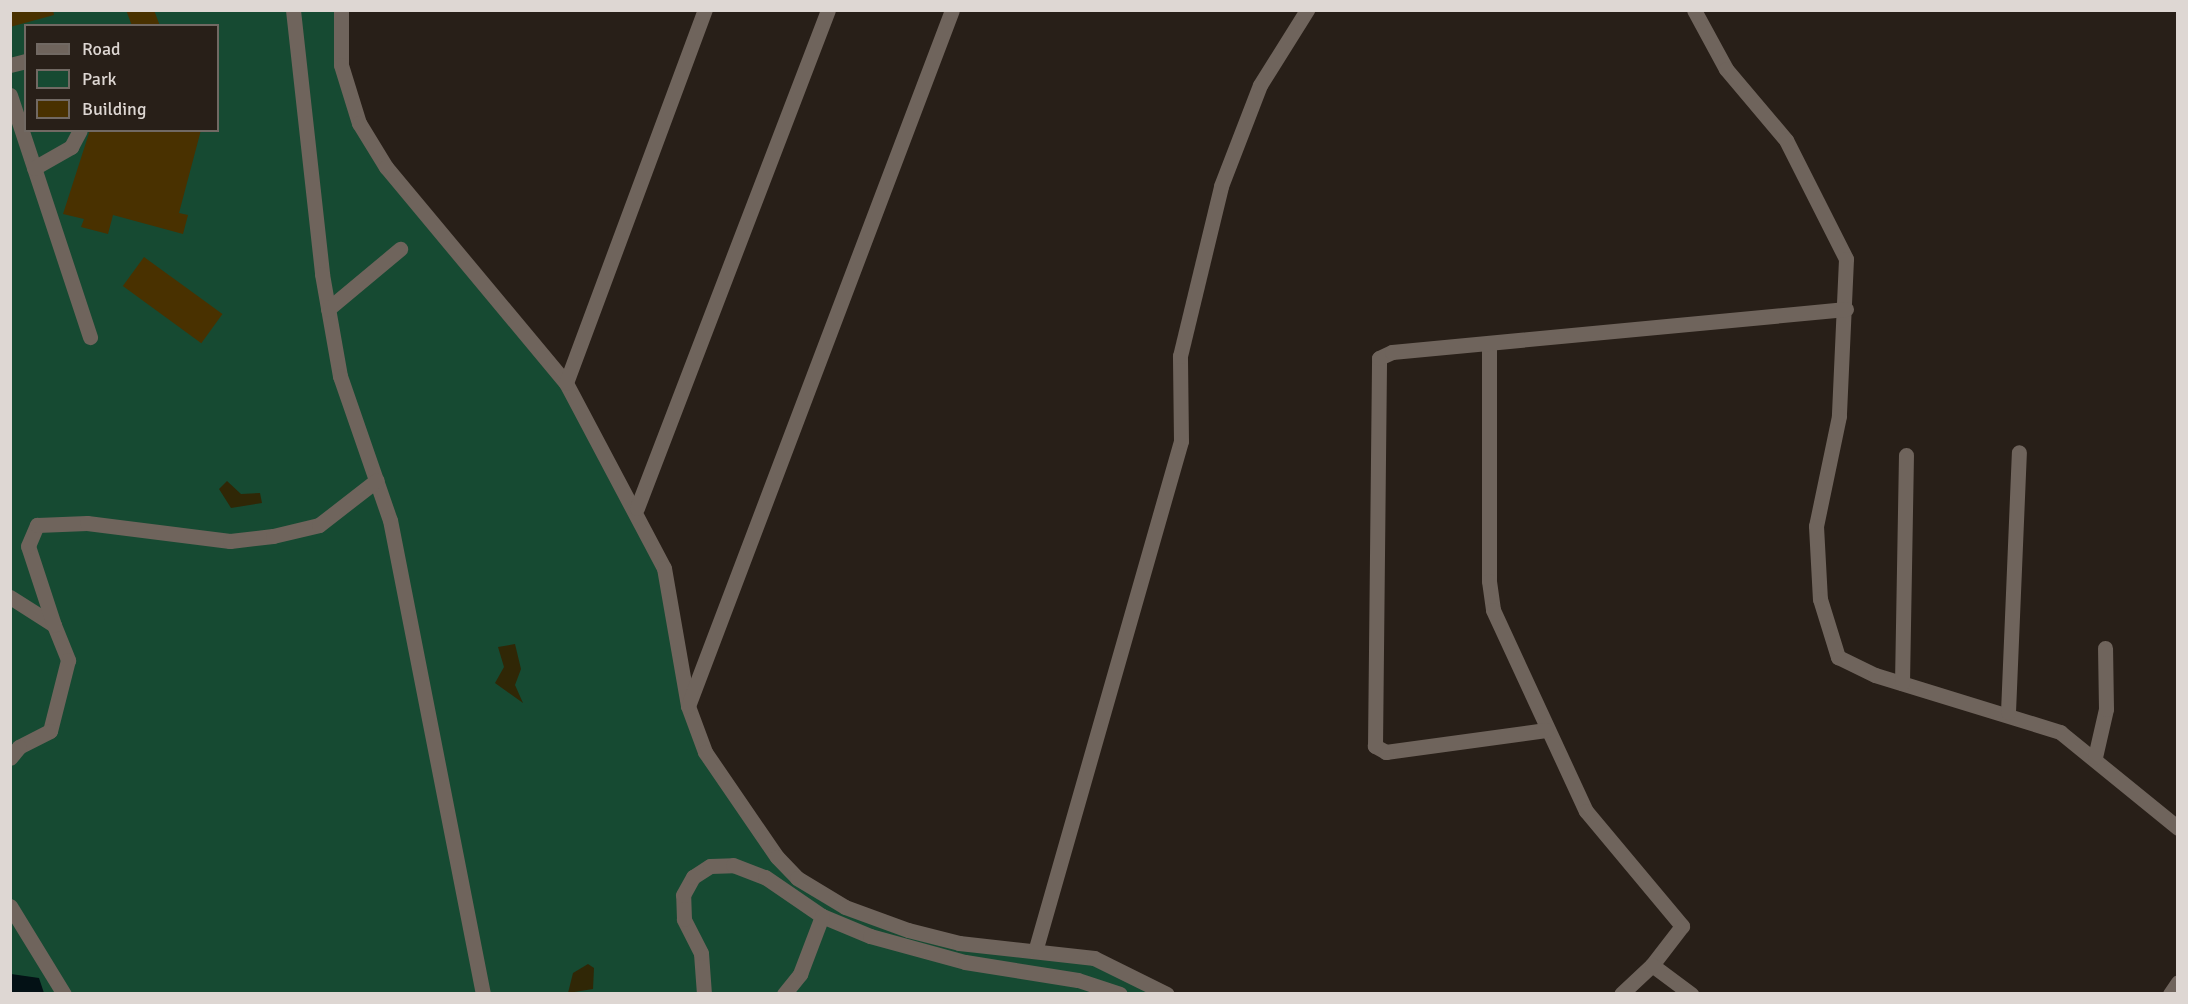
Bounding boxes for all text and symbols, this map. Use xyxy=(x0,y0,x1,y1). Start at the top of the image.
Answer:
legend xyxy=(24,24,219,132)
text: Road xyxy=(82,38,121,60)
text: Park xyxy=(82,68,117,90)
text: Building xyxy=(82,98,146,120)

